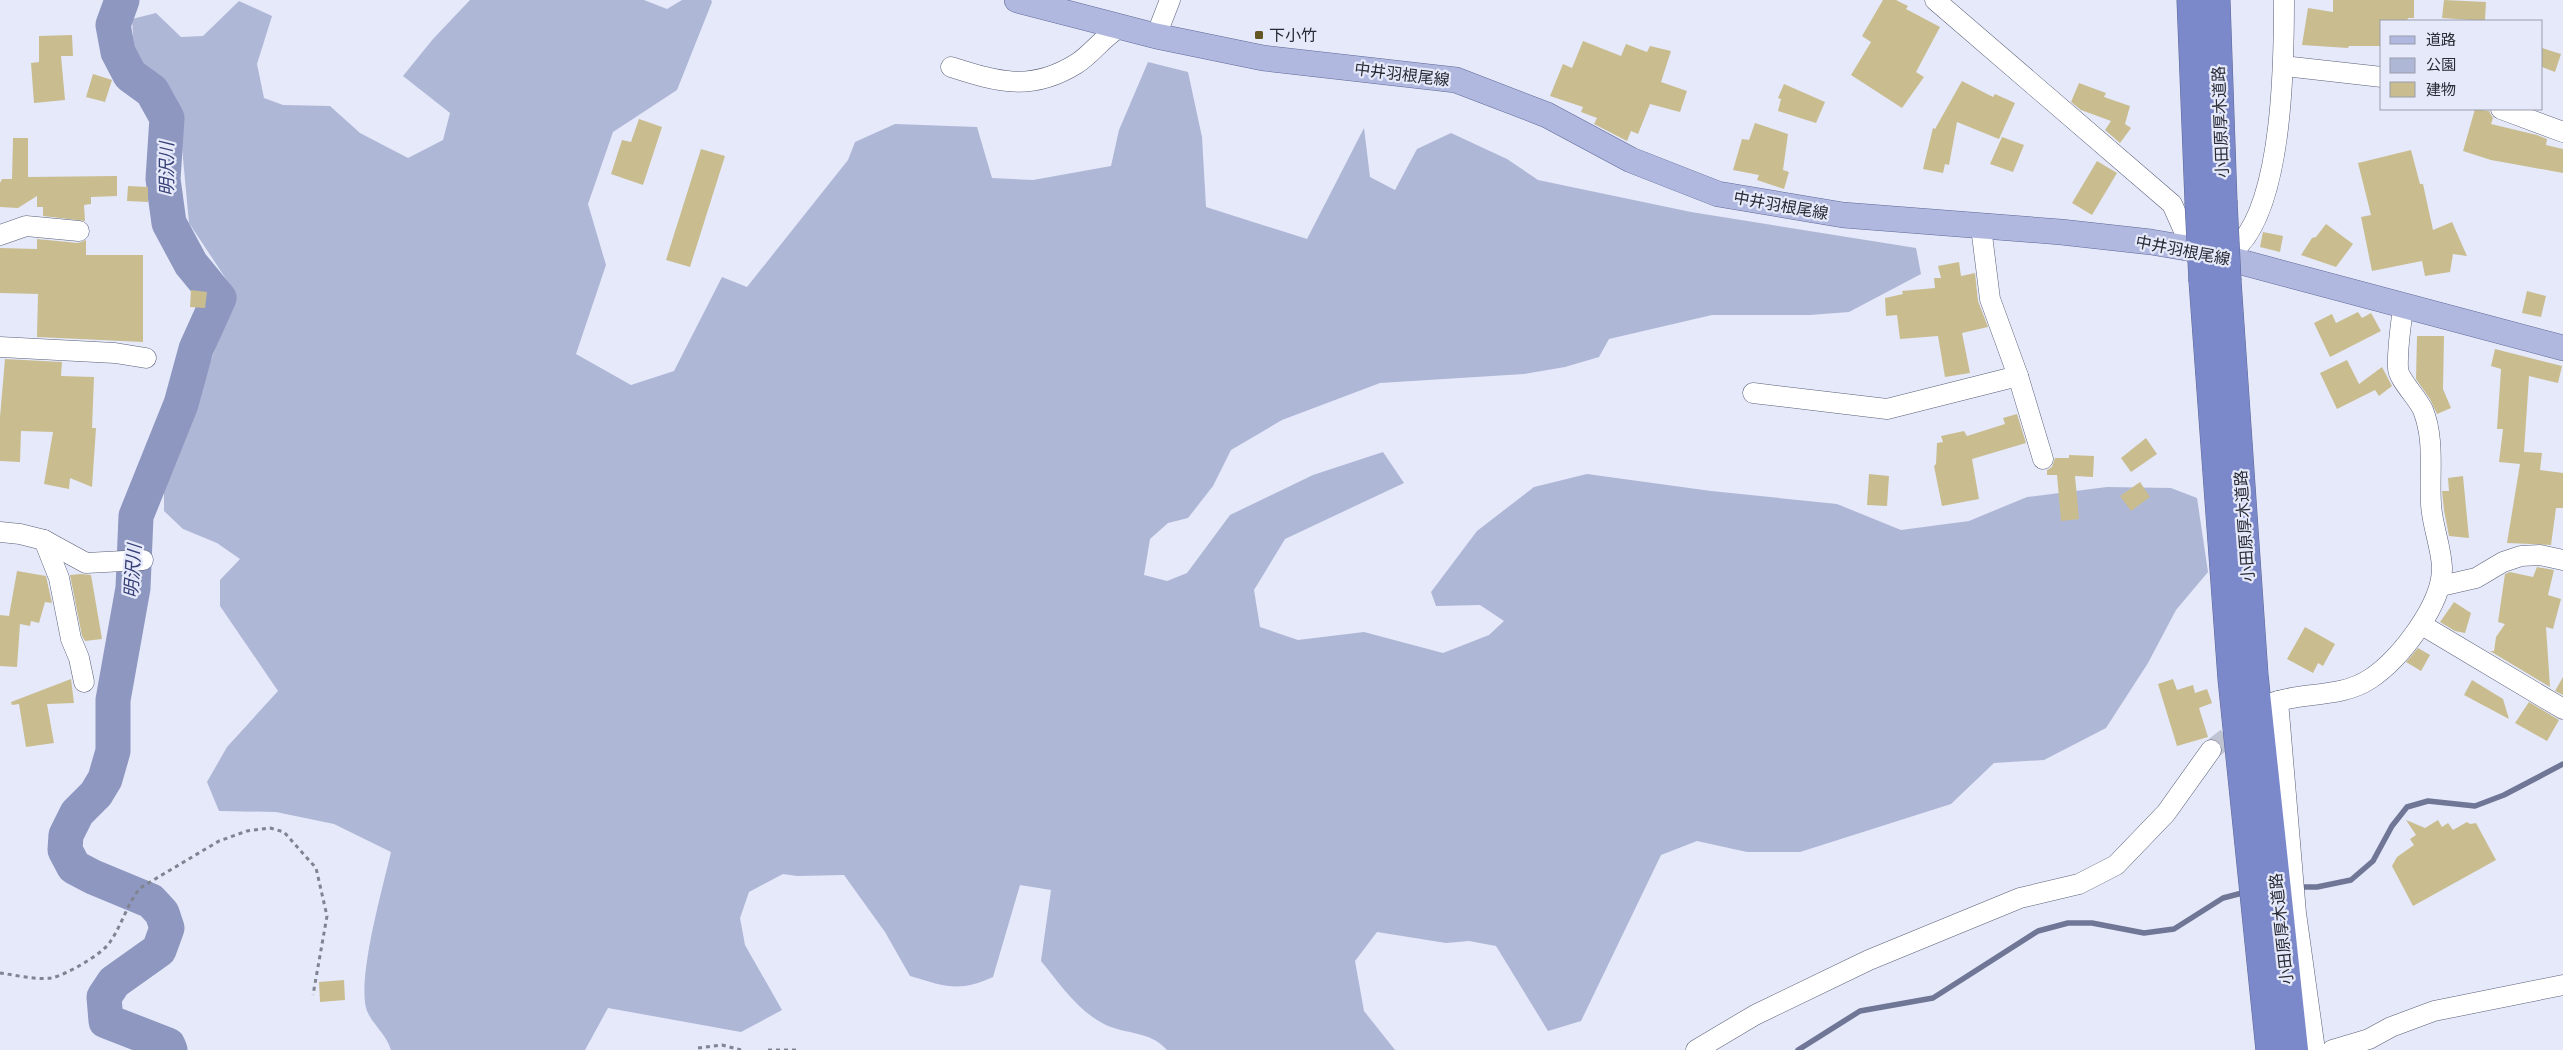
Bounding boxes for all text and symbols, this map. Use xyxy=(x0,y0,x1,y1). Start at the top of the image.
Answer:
legend xyxy=(2380,20,2543,110)
place label: 下小竹 xyxy=(1269,26,1317,44)
marker: 下小竹 xyxy=(1253,29,1265,41)
text: 道路 xyxy=(2426,31,2456,48)
text: 公園 xyxy=(2426,56,2456,73)
street label: 中井羽根尾線 xyxy=(1353,59,1451,89)
street label: 小田原厚木道路 xyxy=(2209,66,2231,178)
text: 建物 xyxy=(2426,81,2456,98)
water label: 明沢川 xyxy=(156,140,176,196)
street label: 中井羽根尾線 xyxy=(1732,188,1830,222)
street label: 中井羽根尾線 xyxy=(2134,232,2232,268)
street label: 小田原厚木道路 xyxy=(2231,470,2257,582)
water label: 明沢川 xyxy=(120,541,144,599)
street label: 小田原厚木道路 xyxy=(2266,872,2296,986)

